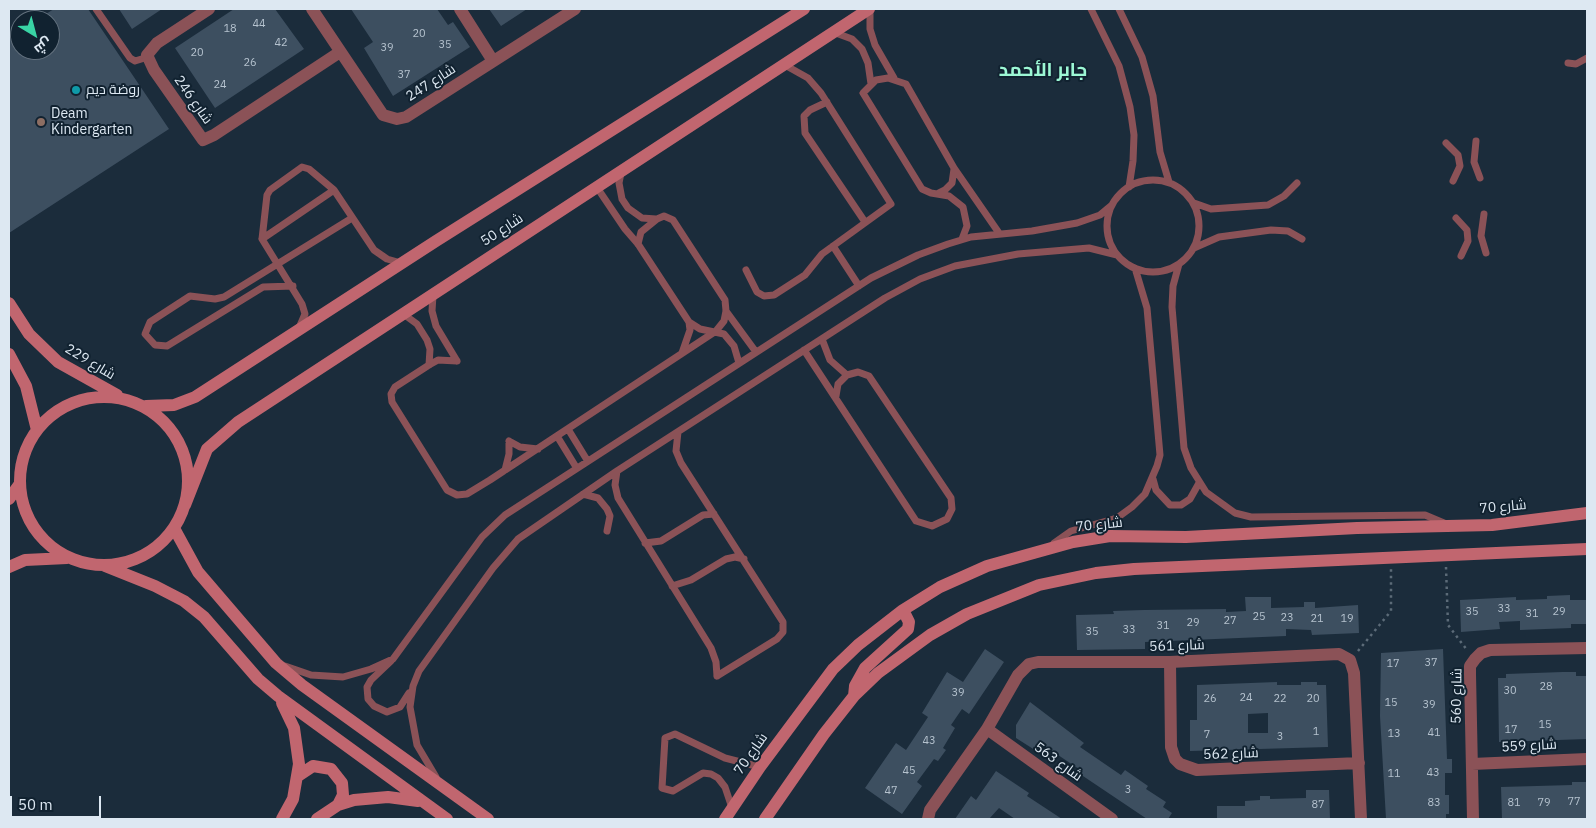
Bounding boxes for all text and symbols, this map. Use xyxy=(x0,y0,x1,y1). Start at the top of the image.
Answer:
north arrow xyxy=(10,10,60,60)
house number: 44 xyxy=(252,17,266,31)
house number: 18 xyxy=(223,22,237,36)
house number: 20 xyxy=(412,27,426,41)
text: ش xyxy=(31,34,56,59)
house number: 42 xyxy=(274,36,288,50)
house number: 35 xyxy=(438,38,452,52)
house number: 39 xyxy=(380,41,394,55)
house number: 20 xyxy=(190,46,204,60)
house number: 26 xyxy=(243,56,257,70)
district label: جابر الأحمد xyxy=(999,60,1087,82)
street label: شارع 247 xyxy=(403,61,459,105)
house number: 37 xyxy=(397,68,411,82)
street label: شارع 246 xyxy=(170,72,216,128)
house number: 24 xyxy=(213,78,227,92)
place label: روضة ديم xyxy=(86,82,140,98)
marker: روضة ديم xyxy=(70,84,82,96)
place label: Deam Kindergarten xyxy=(51,106,132,138)
marker: Deam Kindergarten xyxy=(35,116,47,128)
street label: شارع 50 xyxy=(478,210,526,250)
street label: شارع 229 xyxy=(62,340,118,384)
street label: شارع 70 xyxy=(1479,497,1527,517)
street label: شارع 70 xyxy=(1075,514,1123,536)
house number: 33 xyxy=(1497,602,1511,616)
house number: 35 xyxy=(1465,605,1479,619)
house number: 29 xyxy=(1552,605,1566,619)
house number: 31 xyxy=(1525,607,1539,621)
house number: 25 xyxy=(1252,610,1266,624)
house number: 23 xyxy=(1280,611,1294,625)
house number: 21 xyxy=(1310,612,1324,626)
house number: 19 xyxy=(1340,612,1354,626)
house number: 27 xyxy=(1223,614,1237,628)
house number: 29 xyxy=(1186,616,1200,630)
house number: 31 xyxy=(1156,619,1170,633)
house number: 33 xyxy=(1122,623,1136,637)
house number: 35 xyxy=(1085,625,1099,639)
street label: شارع 561 xyxy=(1149,637,1205,655)
house number: 37 xyxy=(1424,656,1438,670)
house number: 17 xyxy=(1386,657,1400,671)
street label: شارع 560 xyxy=(1448,668,1466,724)
house number: 28 xyxy=(1539,680,1553,694)
house number: 30 xyxy=(1503,684,1517,698)
house number: 39 xyxy=(951,686,965,700)
house number: 24 xyxy=(1239,691,1253,705)
house number: 26 xyxy=(1203,692,1217,706)
house number: 22 xyxy=(1273,692,1287,706)
house number: 20 xyxy=(1306,692,1320,706)
house number: 15 xyxy=(1384,696,1398,710)
house number: 39 xyxy=(1422,698,1436,712)
house number: 15 xyxy=(1538,718,1552,732)
house number: 17 xyxy=(1504,723,1518,737)
house number: 1 xyxy=(1313,725,1319,739)
house number: 41 xyxy=(1427,726,1441,740)
house number: 13 xyxy=(1387,727,1401,741)
house number: 7 xyxy=(1204,728,1210,742)
street label: شارع 70 xyxy=(731,730,771,778)
house number: 3 xyxy=(1277,730,1283,744)
house number: 43 xyxy=(922,734,936,748)
street label: شارع 559 xyxy=(1501,736,1557,756)
street label: شارع 563 xyxy=(1031,739,1085,785)
street label: شارع 562 xyxy=(1203,745,1259,763)
house number: 45 xyxy=(902,764,916,778)
house number: 43 xyxy=(1426,766,1440,780)
house number: 11 xyxy=(1387,767,1401,781)
house number: 3 xyxy=(1125,783,1131,797)
house number: 47 xyxy=(884,784,898,798)
scale bar xyxy=(12,786,104,818)
text: 50 m xyxy=(18,795,53,814)
house number: 77 xyxy=(1567,795,1581,809)
house number: 83 xyxy=(1427,796,1441,810)
house number: 81 xyxy=(1507,796,1521,810)
house number: 79 xyxy=(1537,796,1551,810)
house number: 87 xyxy=(1311,798,1325,812)

